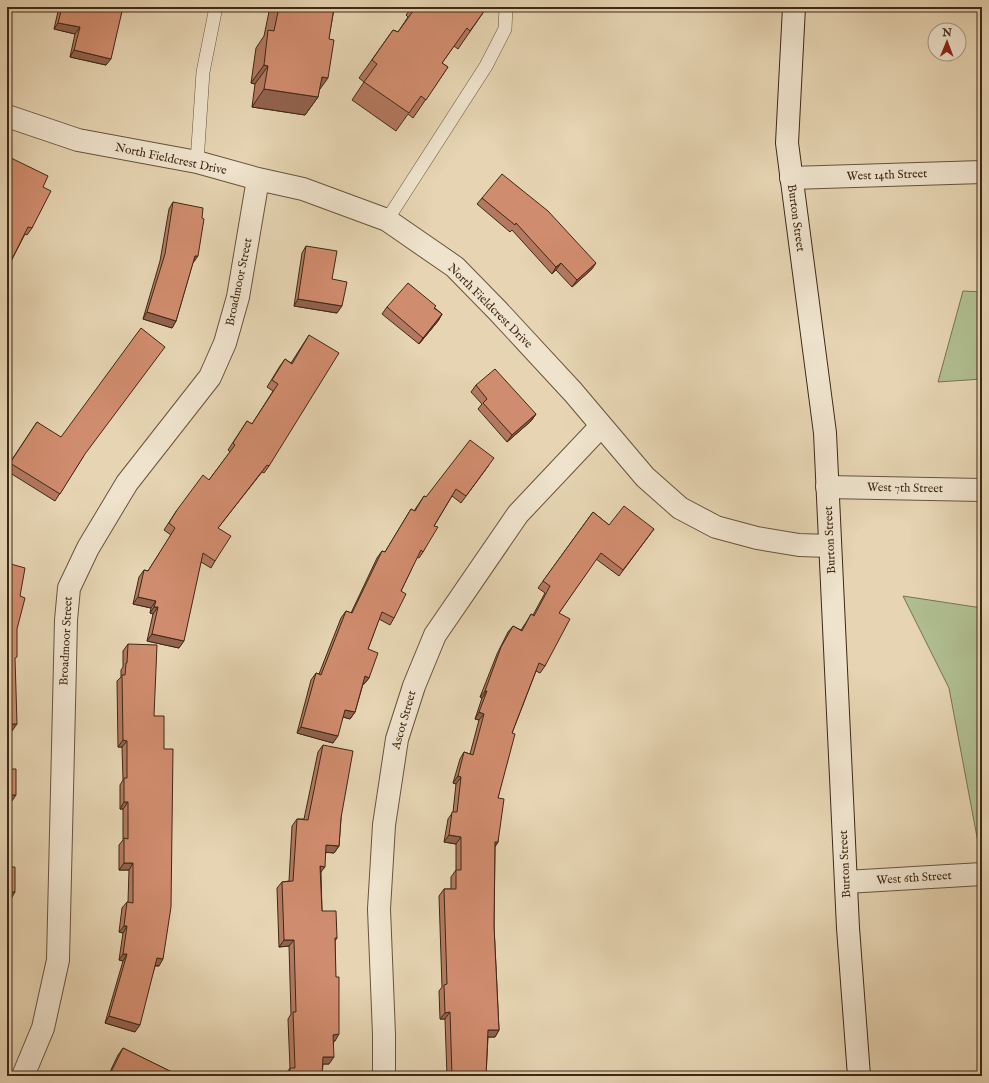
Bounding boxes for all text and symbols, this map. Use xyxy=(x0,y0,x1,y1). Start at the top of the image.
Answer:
north arrow xyxy=(927,22,967,62)
text: N xyxy=(941,26,953,40)
street label: North Fieldcrest Drive xyxy=(114,140,229,178)
street label: West 14th Street xyxy=(846,166,928,184)
street label: Burton Street xyxy=(784,183,808,253)
street label: Broadmoor Street xyxy=(222,237,256,327)
street label: North Fieldcrest Drive xyxy=(444,260,536,352)
street label: West 7th Street xyxy=(867,480,943,496)
street label: Burton Street xyxy=(821,506,839,574)
street label: Broadmoor Street xyxy=(56,596,76,686)
street label: Ascot Street xyxy=(388,689,420,752)
street label: Burton Street xyxy=(836,830,854,898)
street label: West 6th Street xyxy=(876,868,952,888)

